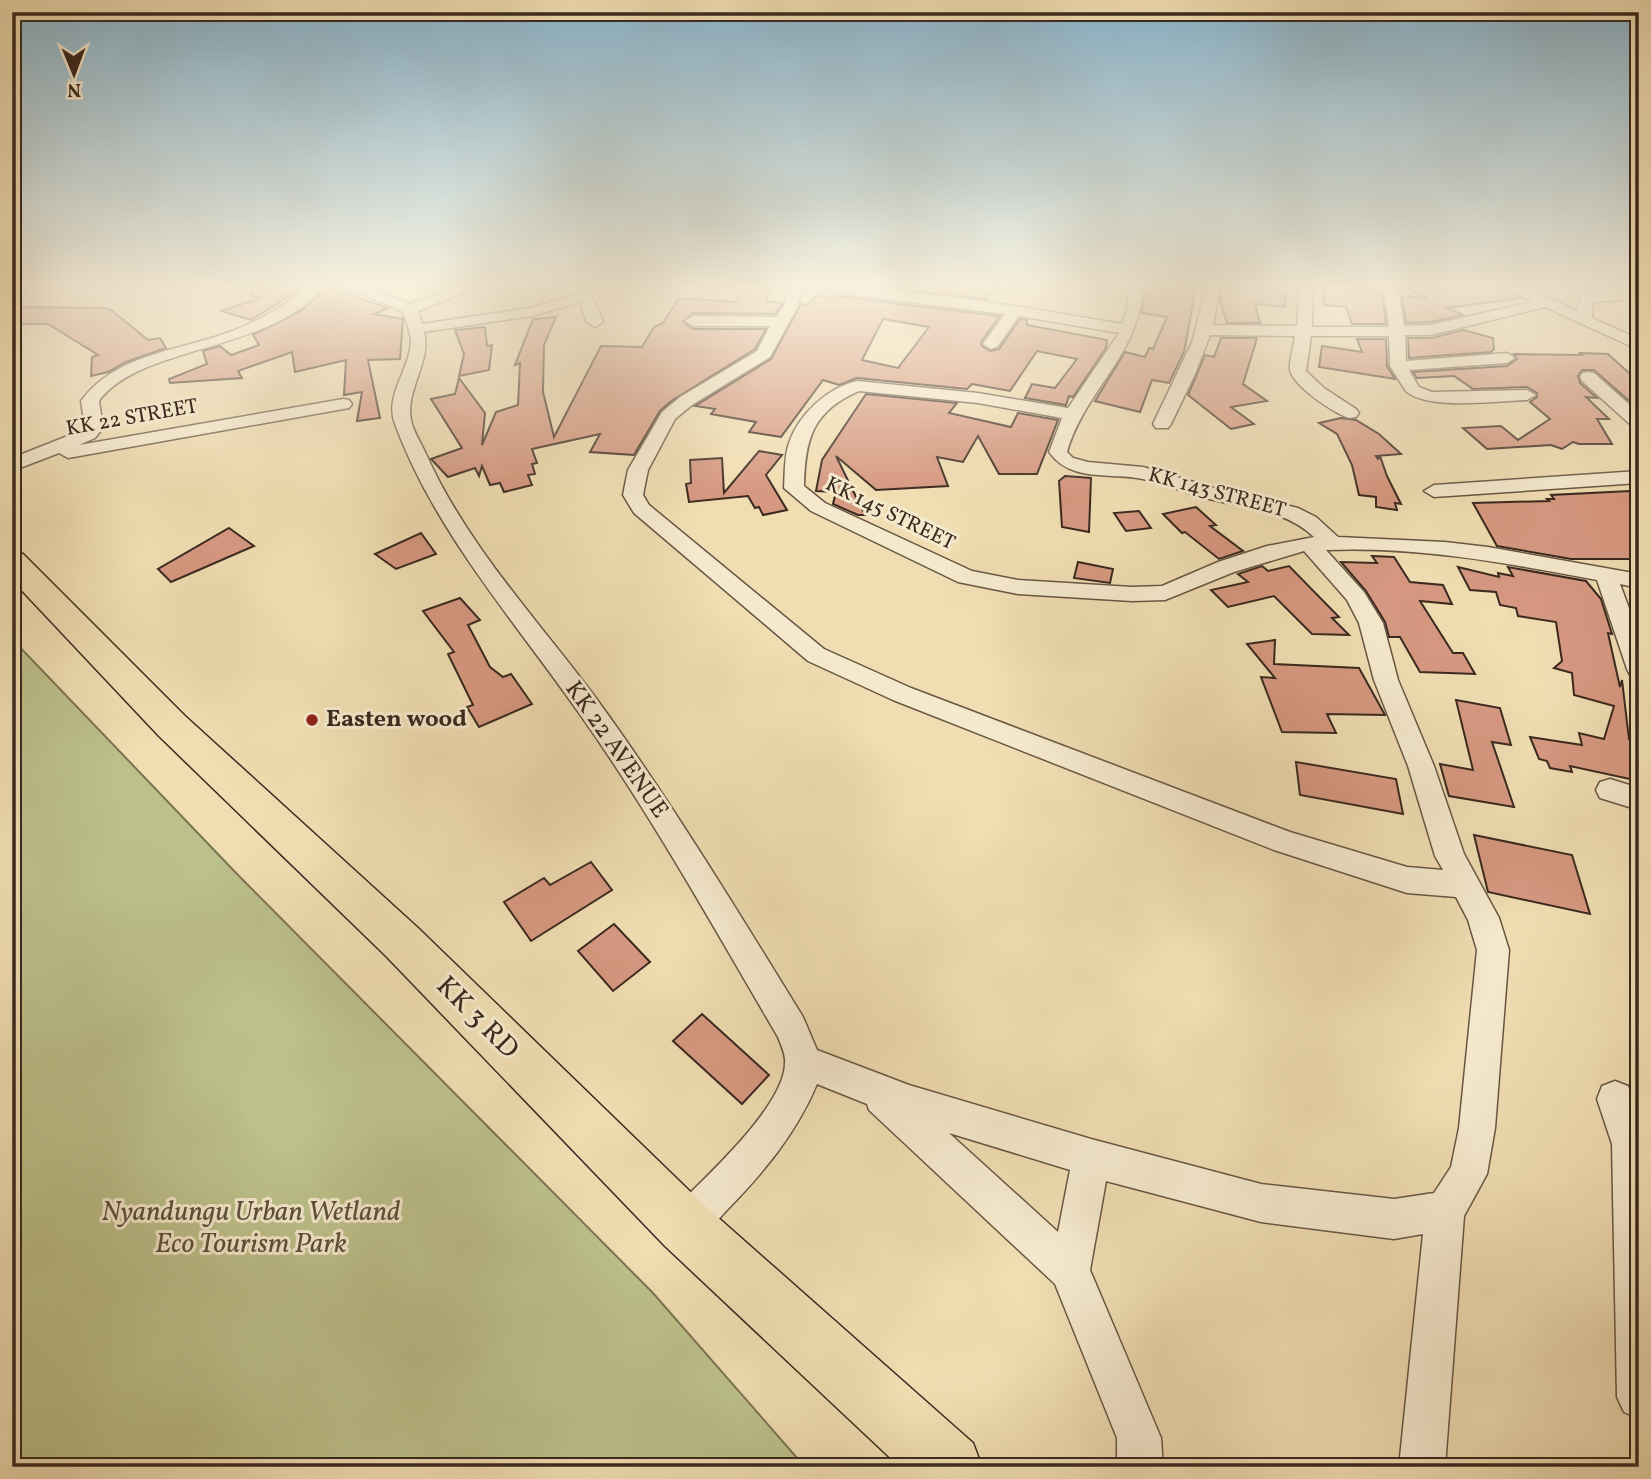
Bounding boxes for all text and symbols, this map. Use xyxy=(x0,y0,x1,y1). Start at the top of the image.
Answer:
north arrow xyxy=(38,38,108,108)
text: N xyxy=(67,76,81,102)
street label: KK 22 STREET xyxy=(64,392,200,444)
street label: KK 143 STREET xyxy=(1145,461,1289,525)
street label: KK 145 STREET xyxy=(820,470,960,558)
street label: KK 22 AVENUE xyxy=(556,674,676,826)
place label: Easten wood xyxy=(326,703,467,737)
marker: Easten wood xyxy=(304,712,320,728)
street label: KK 3 RD xyxy=(427,968,527,1068)
park label: Nyandungu Urban Wetland Eco Tourism Park xyxy=(101,1193,401,1264)

